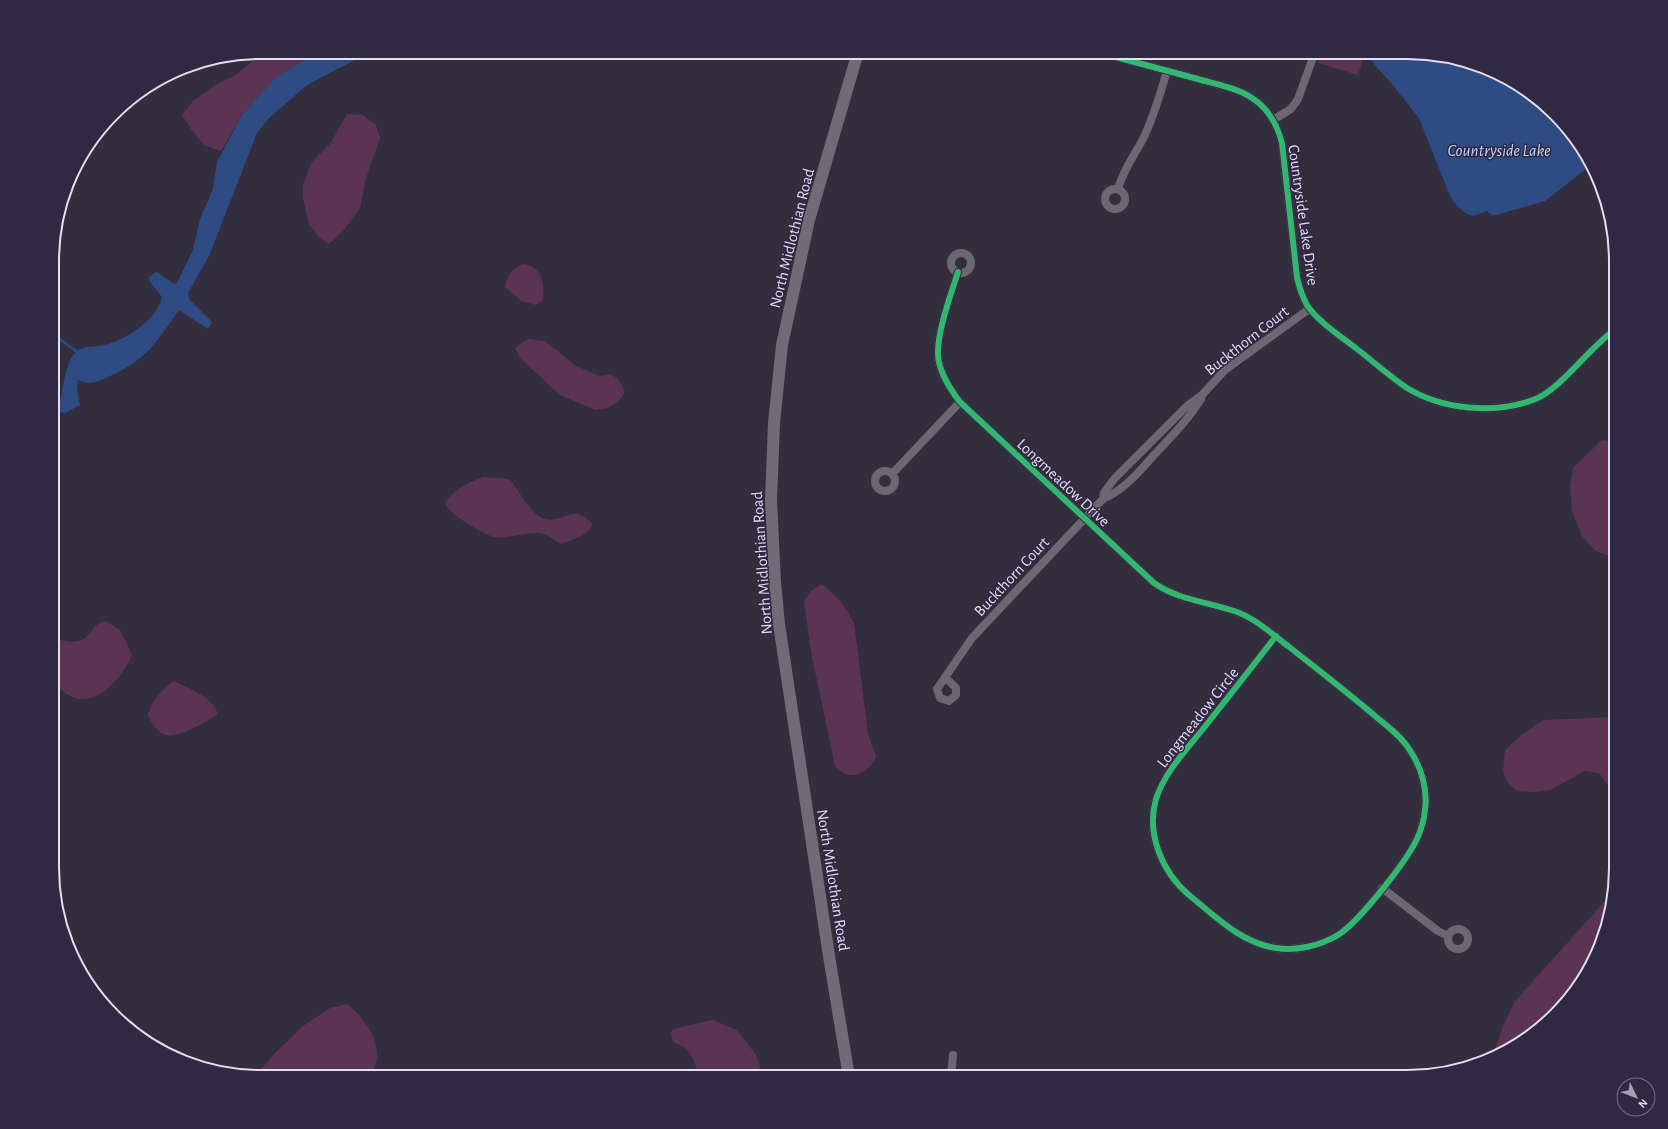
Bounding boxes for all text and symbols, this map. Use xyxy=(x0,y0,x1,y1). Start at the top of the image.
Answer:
water label: Countryside Lake xyxy=(1447,142,1551,159)
street label: Countryside Lake Drive xyxy=(1284,144,1321,287)
street label: North Midlothian Road xyxy=(767,167,817,310)
street label: Buckthorn Court xyxy=(1202,303,1292,378)
street label: Longmeadow Drive xyxy=(1014,436,1113,530)
street label: North Midlothian Road xyxy=(749,491,775,635)
street label: Buckthorn Court xyxy=(971,534,1052,619)
street label: Longmeadow Circle xyxy=(1154,665,1242,771)
street label: North Midlothian Road xyxy=(814,808,852,952)
north arrow xyxy=(1616,1077,1656,1117)
text: N xyxy=(1636,1097,1650,1110)

